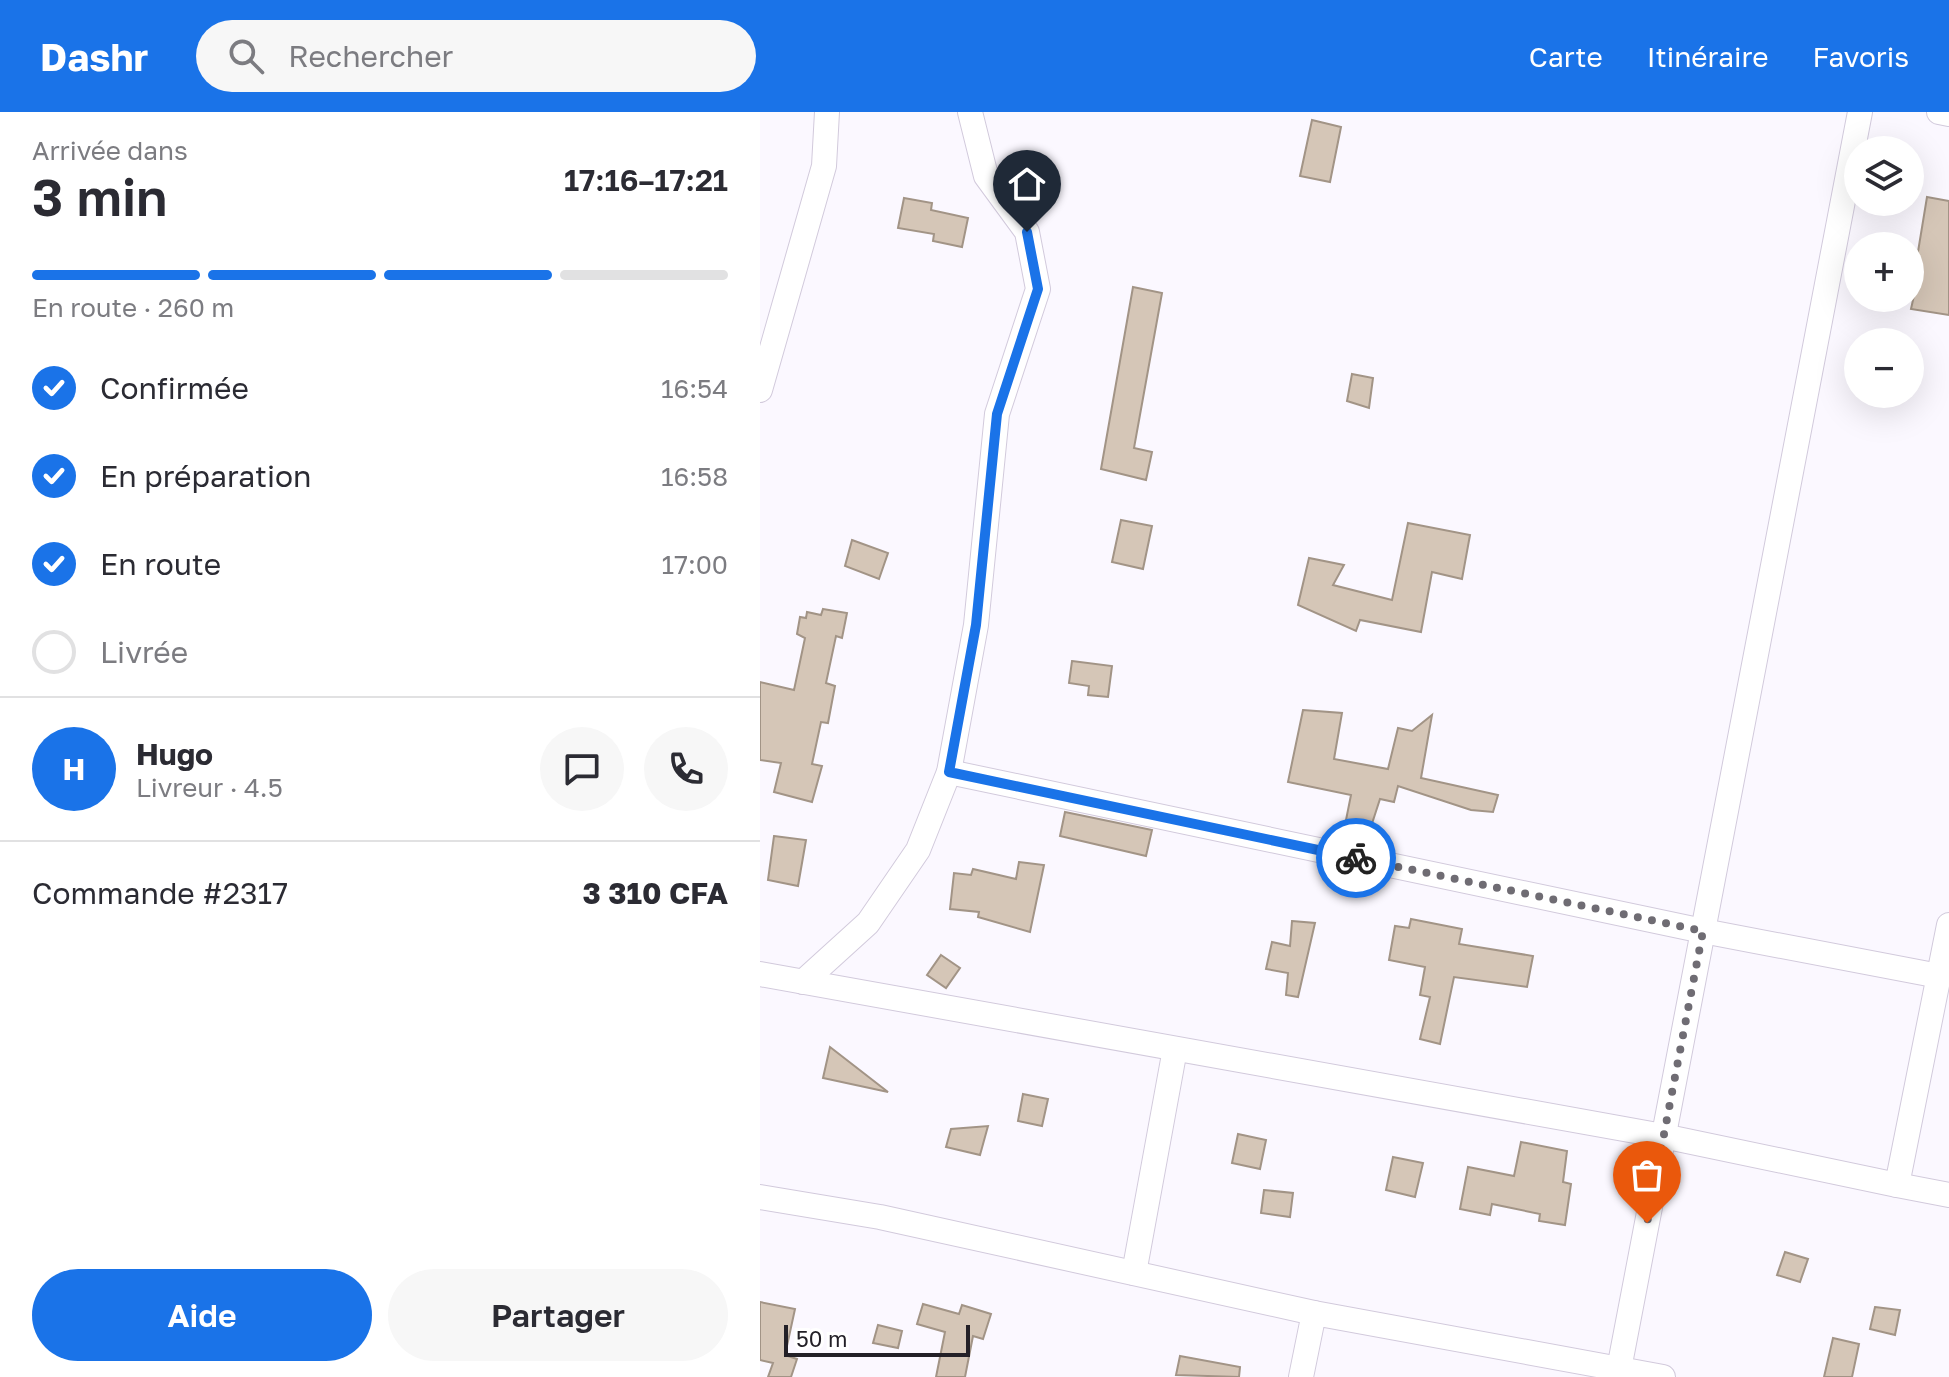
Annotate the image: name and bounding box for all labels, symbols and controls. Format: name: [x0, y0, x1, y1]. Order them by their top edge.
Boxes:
search box: [196, 20, 756, 92]
text: Dashr: [40, 34, 148, 79]
icon: search: [224, 34, 268, 78]
text: Rechercher: [288, 38, 453, 74]
text: Carte: [1529, 40, 1603, 73]
text: Itinéraire: [1647, 40, 1768, 73]
text: Favoris: [1812, 40, 1909, 73]
text: Arrivée dans: [32, 135, 188, 166]
map controls: [1844, 136, 1924, 408]
button: layers: [1844, 136, 1924, 216]
pin: [993, 150, 1061, 232]
text: 17:16–17:21: [564, 162, 728, 198]
icon: home: [1005, 162, 1049, 206]
text: 3 min: [32, 165, 167, 227]
button: +: [1844, 232, 1924, 312]
text: En route · 260 m: [32, 292, 234, 323]
button: −: [1844, 328, 1924, 408]
icon: check: [32, 366, 76, 410]
text: Confirmée: [100, 370, 249, 406]
text: 16:54: [661, 373, 728, 404]
icon: check: [32, 454, 76, 498]
text: En préparation: [100, 458, 311, 494]
text: 16:58: [661, 461, 728, 492]
icon: check: [32, 542, 76, 586]
text: En route: [100, 546, 221, 582]
text: 17:00: [662, 549, 728, 580]
text: Livrée: [100, 634, 188, 670]
button: chat: [540, 727, 624, 811]
button: phone: [644, 727, 728, 811]
text: Hugo: [136, 736, 213, 772]
text: H: [63, 751, 85, 787]
text: Livreur · 4.5: [136, 772, 283, 803]
courier: [1316, 818, 1396, 898]
icon: bike: [1334, 836, 1378, 880]
text: Commande #2317: [32, 875, 288, 911]
text: 3 310 CFA: [583, 875, 728, 911]
pin: [1613, 1141, 1681, 1223]
icon: bag: [1625, 1153, 1669, 1197]
button: Aide: [32, 1269, 372, 1361]
button: Partager: [388, 1269, 728, 1361]
scale bar: [784, 1321, 970, 1357]
text: 50 m: [796, 1325, 847, 1352]

